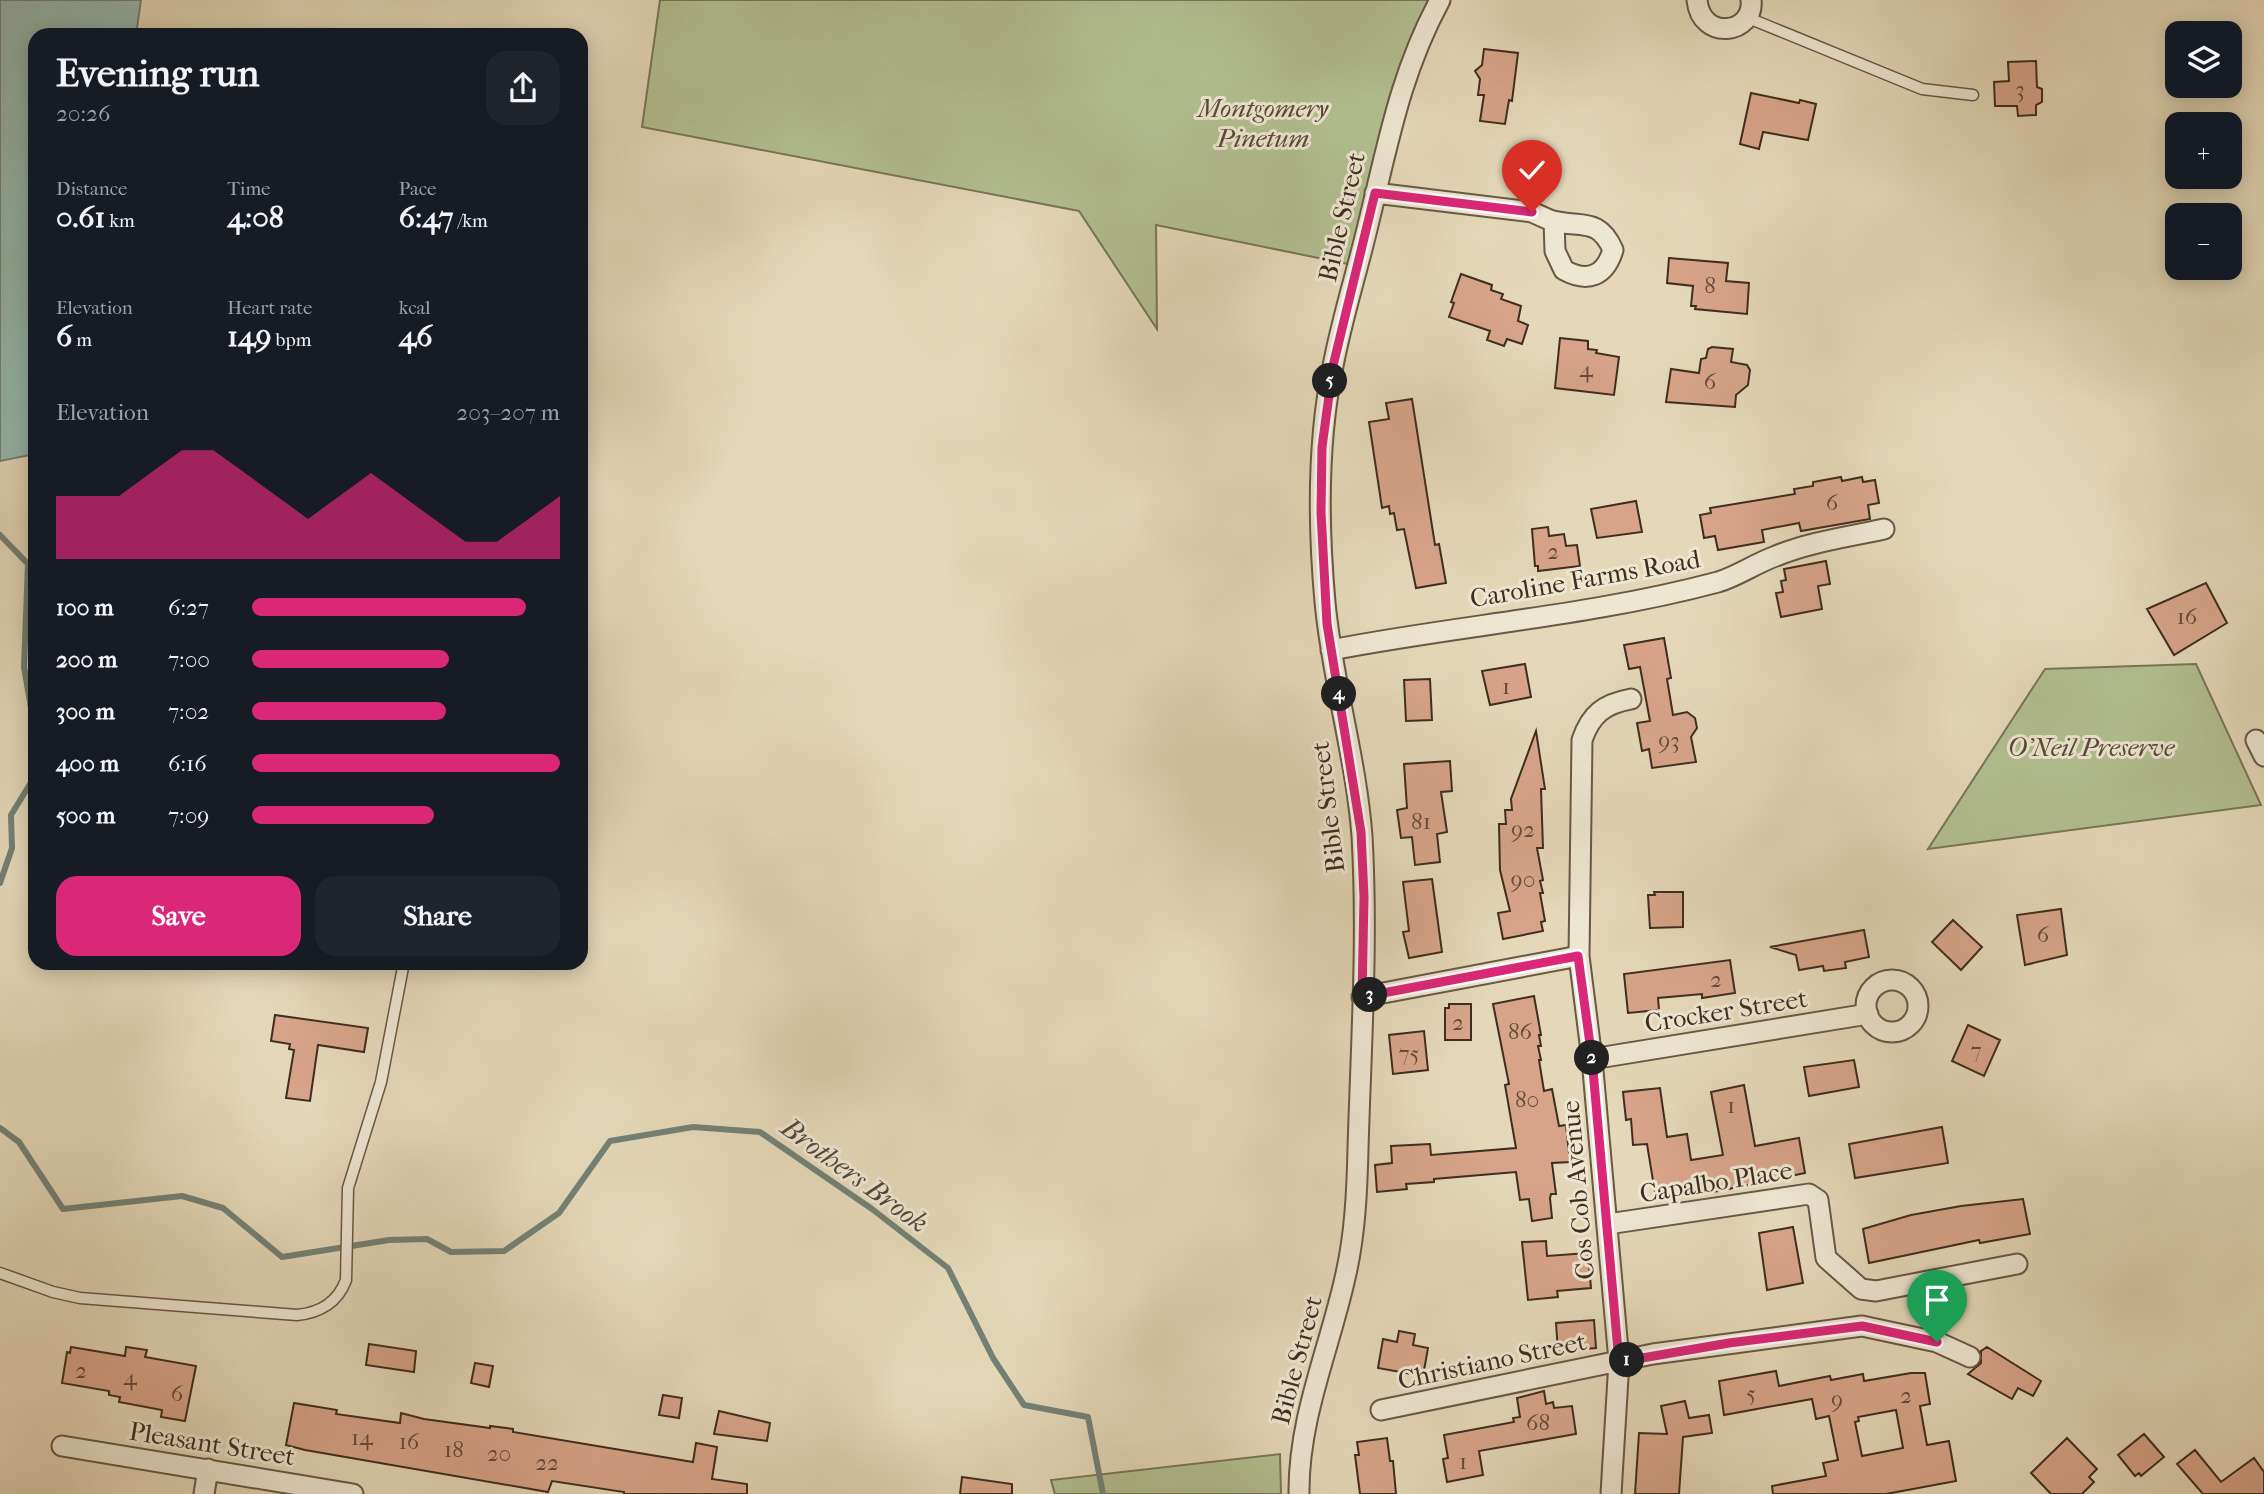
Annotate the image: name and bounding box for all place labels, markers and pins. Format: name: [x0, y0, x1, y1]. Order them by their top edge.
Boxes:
pin: [1502, 140, 1562, 212]
pin: 5: [1312, 364, 1348, 398]
pin: 4: [1322, 676, 1356, 712]
pin: 3: [1352, 978, 1388, 1012]
pin: 2: [1574, 1040, 1610, 1076]
pin: [1907, 1270, 1967, 1342]
pin: 1: [1610, 1342, 1644, 1378]

